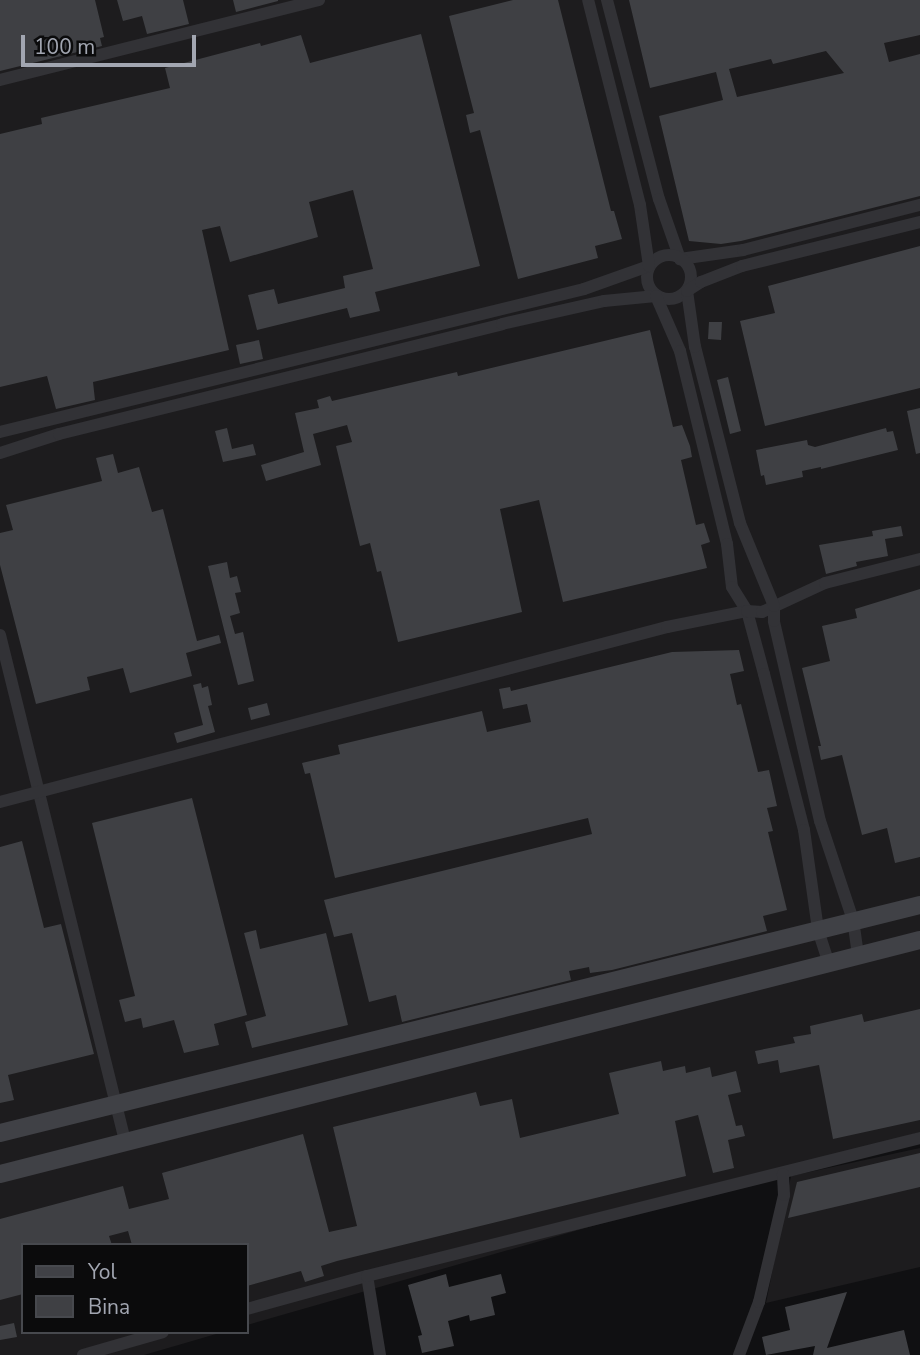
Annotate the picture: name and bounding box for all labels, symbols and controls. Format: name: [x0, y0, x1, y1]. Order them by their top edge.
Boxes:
scale bar: [24, 21, 200, 65]
text: 100 m: [34, 33, 95, 61]
legend: [21, 1243, 248, 1334]
text: Yol: [88, 1258, 117, 1286]
text: Bina: [88, 1293, 130, 1321]

